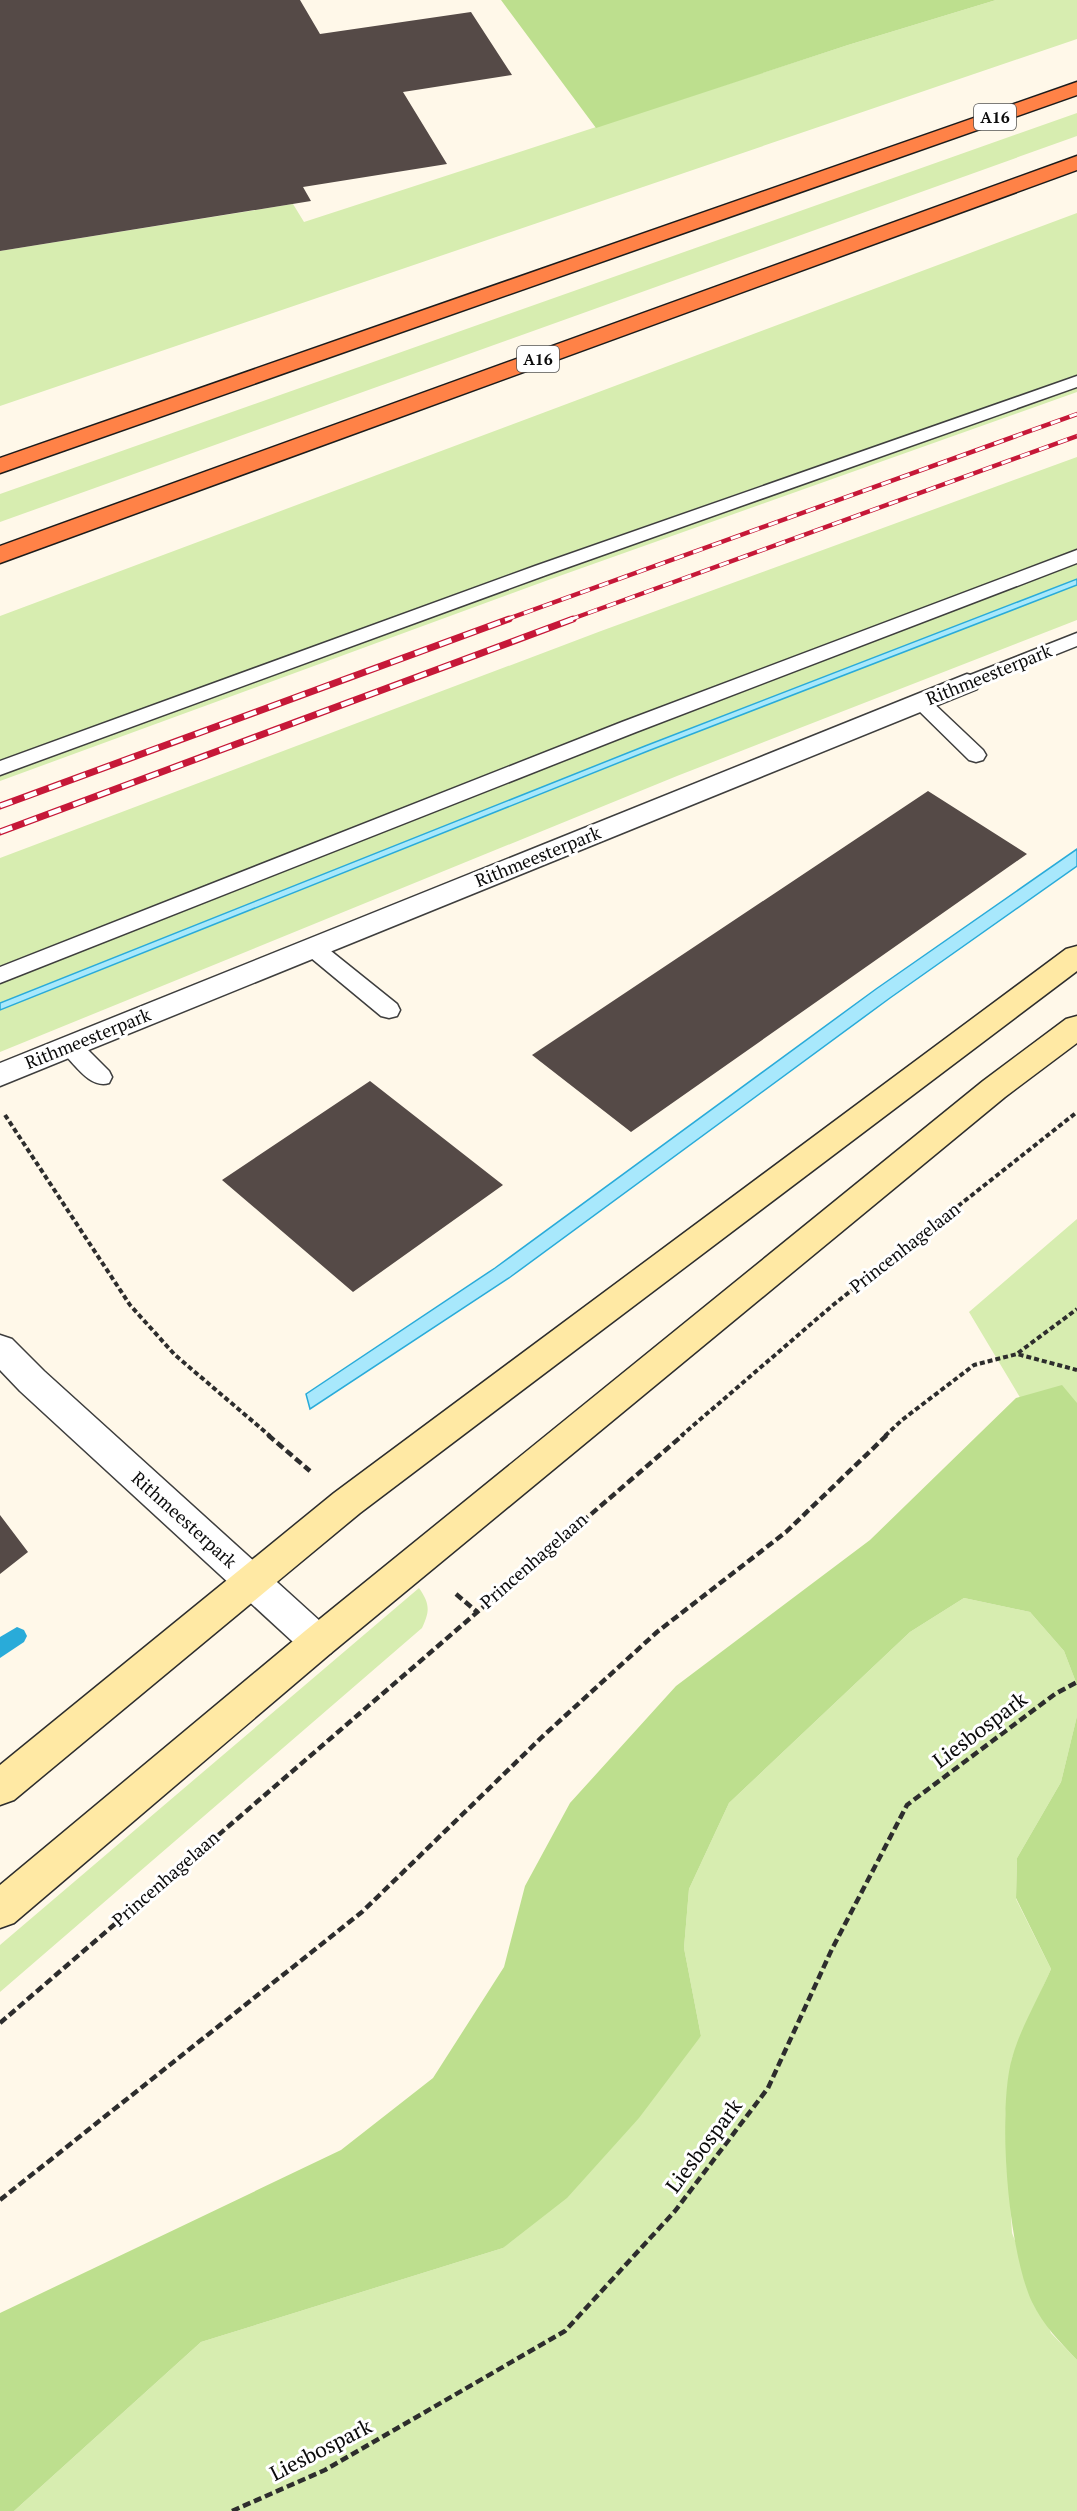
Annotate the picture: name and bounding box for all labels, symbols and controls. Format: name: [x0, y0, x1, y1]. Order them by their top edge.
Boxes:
road number: A16: [974, 104, 1016, 130]
road number: A16: [517, 346, 559, 372]
street label: Rithmeesterpark: [922, 638, 1056, 710]
street label: Rithmeesterpark: [471, 820, 605, 892]
street label: Rithmeesterpark: [21, 1002, 155, 1074]
street label: Princenhagelaan: [844, 1196, 965, 1298]
street label: Rithmeesterpark: [127, 1466, 243, 1573]
street label: Princenhagelaan: [475, 1507, 592, 1613]
street label: Liesbospark: [927, 1685, 1032, 1774]
street label: Princenhagelaan: [107, 1825, 224, 1931]
street label: Liesbospark: [659, 2093, 748, 2198]
street label: Liesbospark: [265, 2411, 377, 2487]

